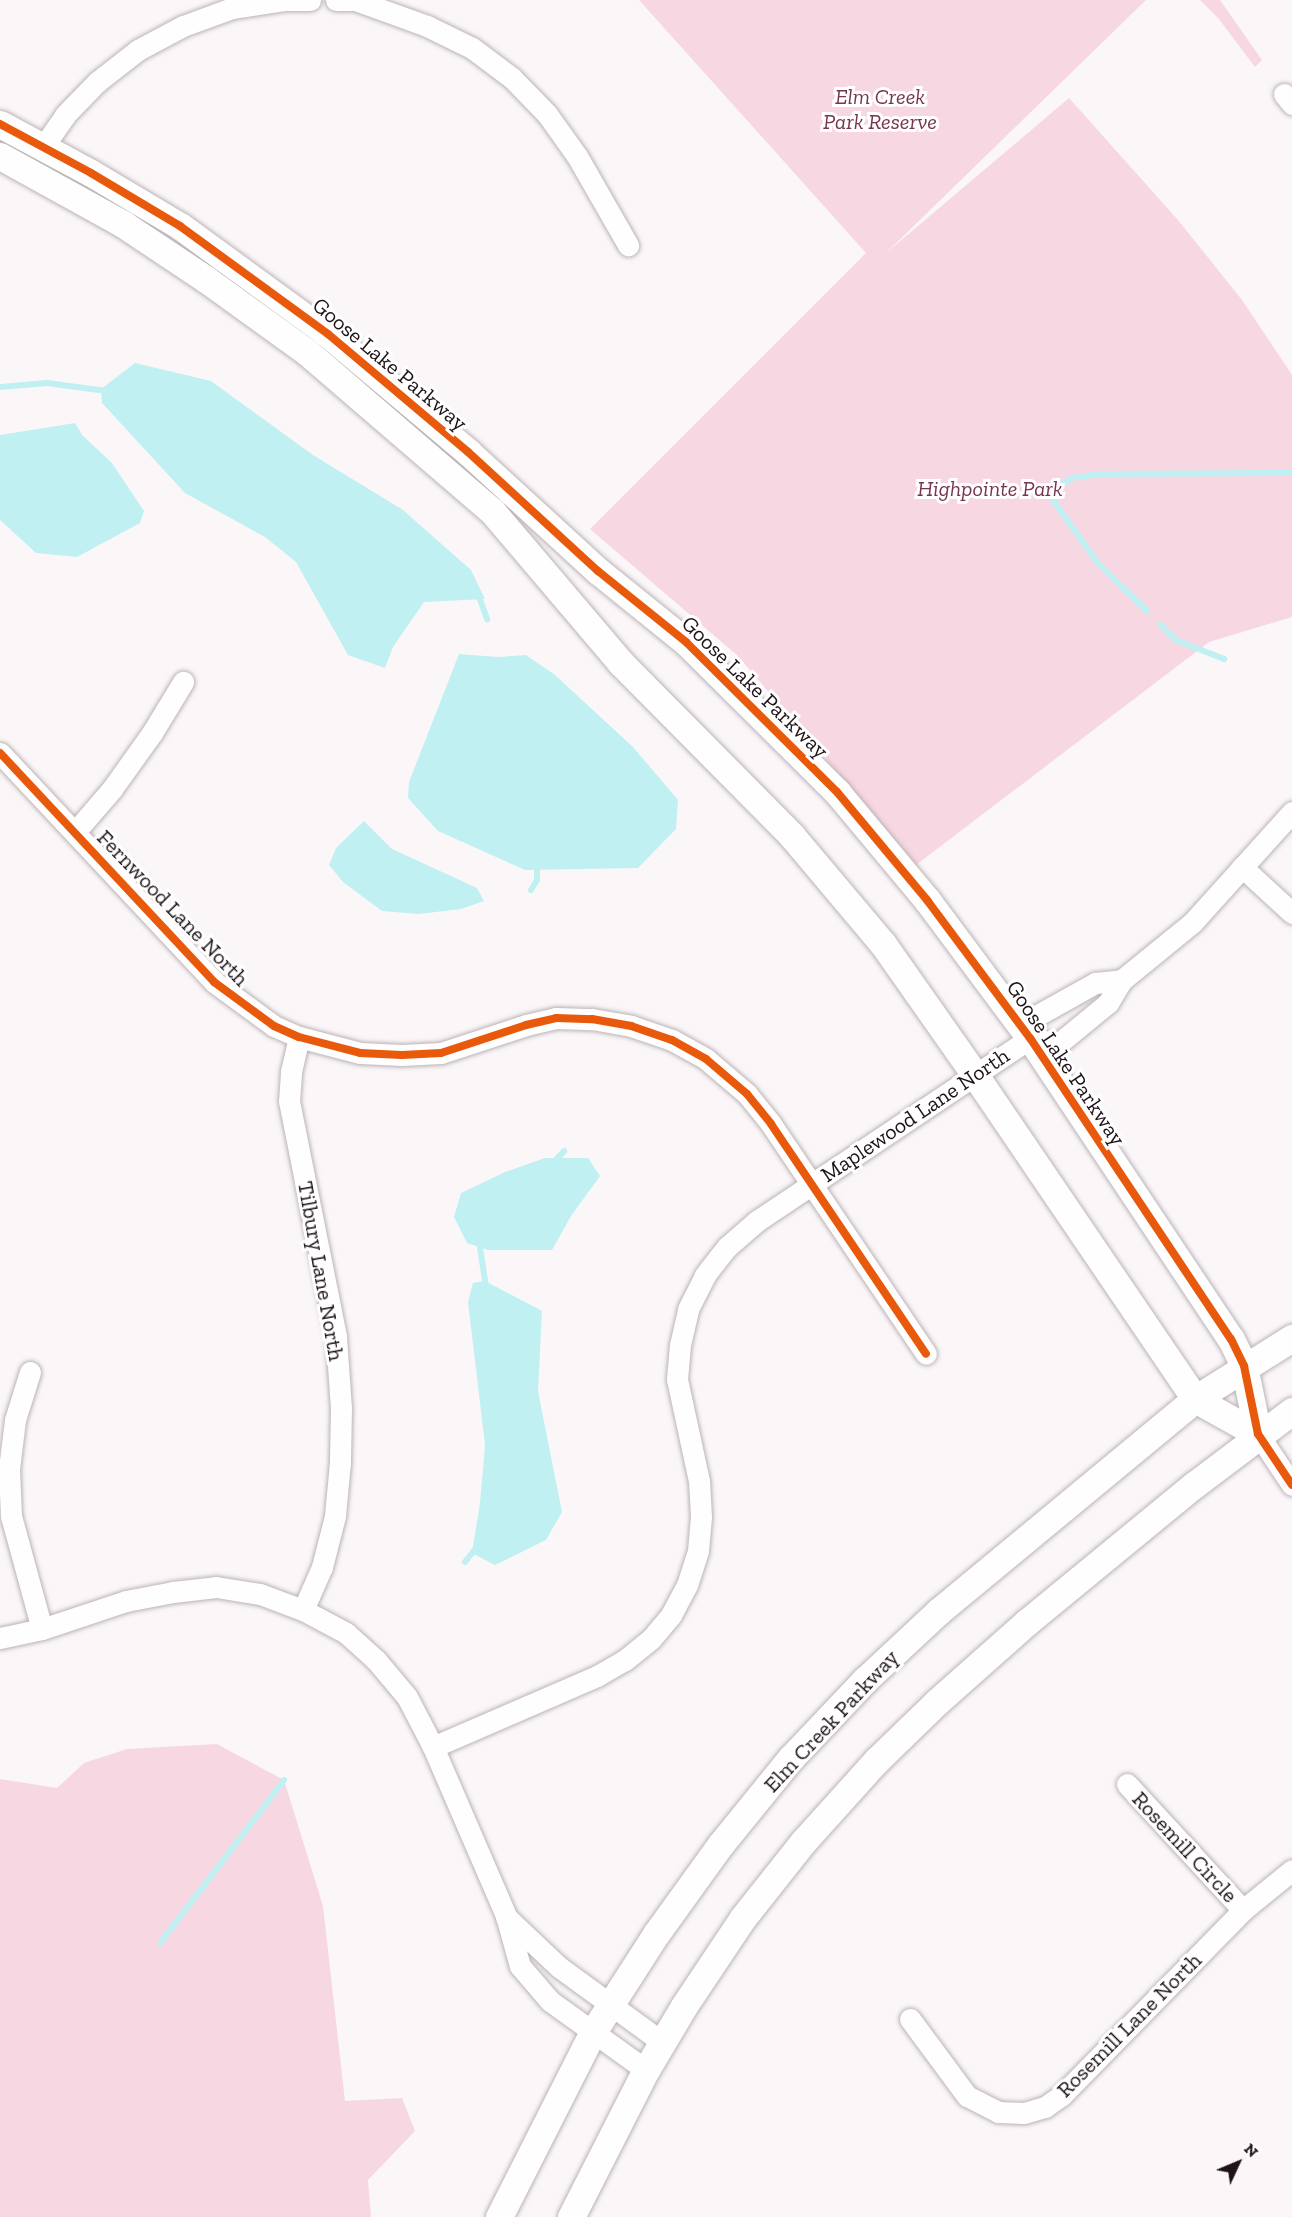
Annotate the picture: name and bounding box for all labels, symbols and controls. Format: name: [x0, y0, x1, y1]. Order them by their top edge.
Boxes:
park label: Elm Creek Park Reserve: [823, 83, 937, 134]
street label: Goose Lake Parkway: [307, 292, 473, 436]
park label: Highpointe Park: [917, 476, 1063, 502]
street label: Goose Lake Parkway: [676, 610, 834, 764]
street label: Fernwood Lane North: [92, 824, 254, 992]
street label: Goose Lake Parkway: [1001, 975, 1131, 1151]
street label: Maplewood Lane North: [816, 1042, 1014, 1188]
street label: Tilbury Lane North: [292, 1179, 350, 1363]
street label: Elm Creek Parkway: [758, 1644, 904, 1798]
street label: Rosemill Circle: [1127, 1786, 1243, 1908]
street label: Rosemill Lane North: [1051, 1947, 1207, 2103]
north arrow: [1208, 2133, 1268, 2193]
text: N: [1240, 2139, 1262, 2161]

